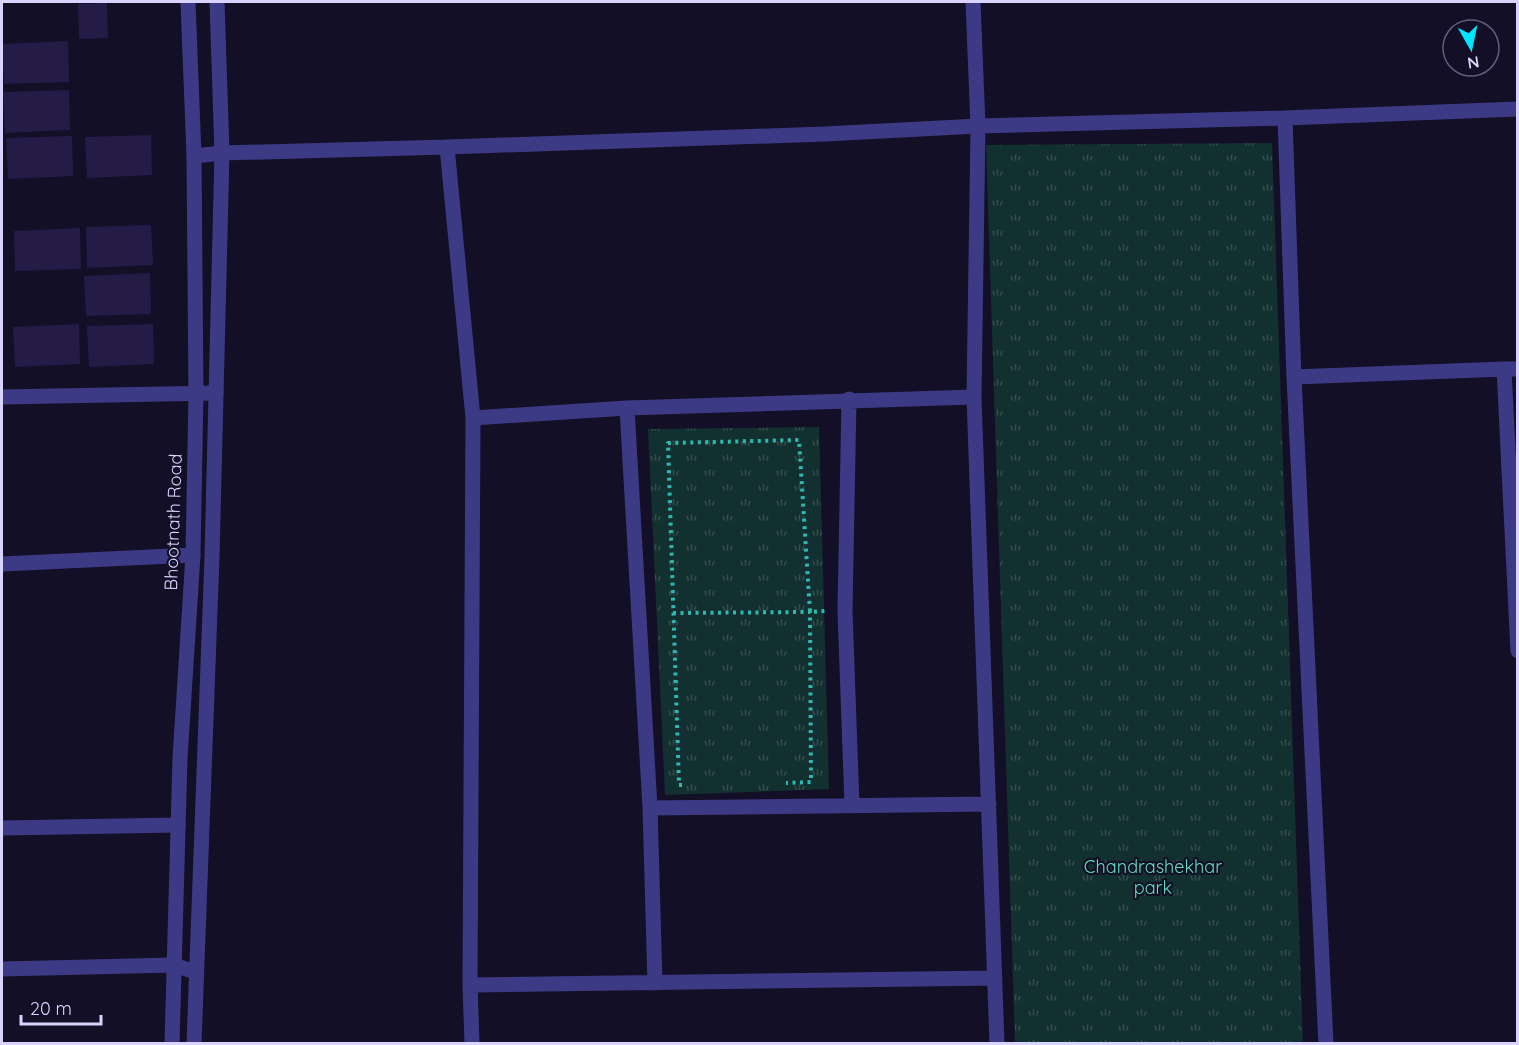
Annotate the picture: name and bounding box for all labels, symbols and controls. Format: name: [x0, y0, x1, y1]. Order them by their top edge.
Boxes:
north arrow: [1441, 18, 1501, 78]
text: N: [1466, 52, 1481, 74]
street label: Bhootnath Road: [159, 453, 187, 591]
park label: Chandrashekhar park: [1084, 855, 1222, 899]
scale bar: [21, 988, 100, 1026]
text: 20 m: [30, 997, 72, 1020]

